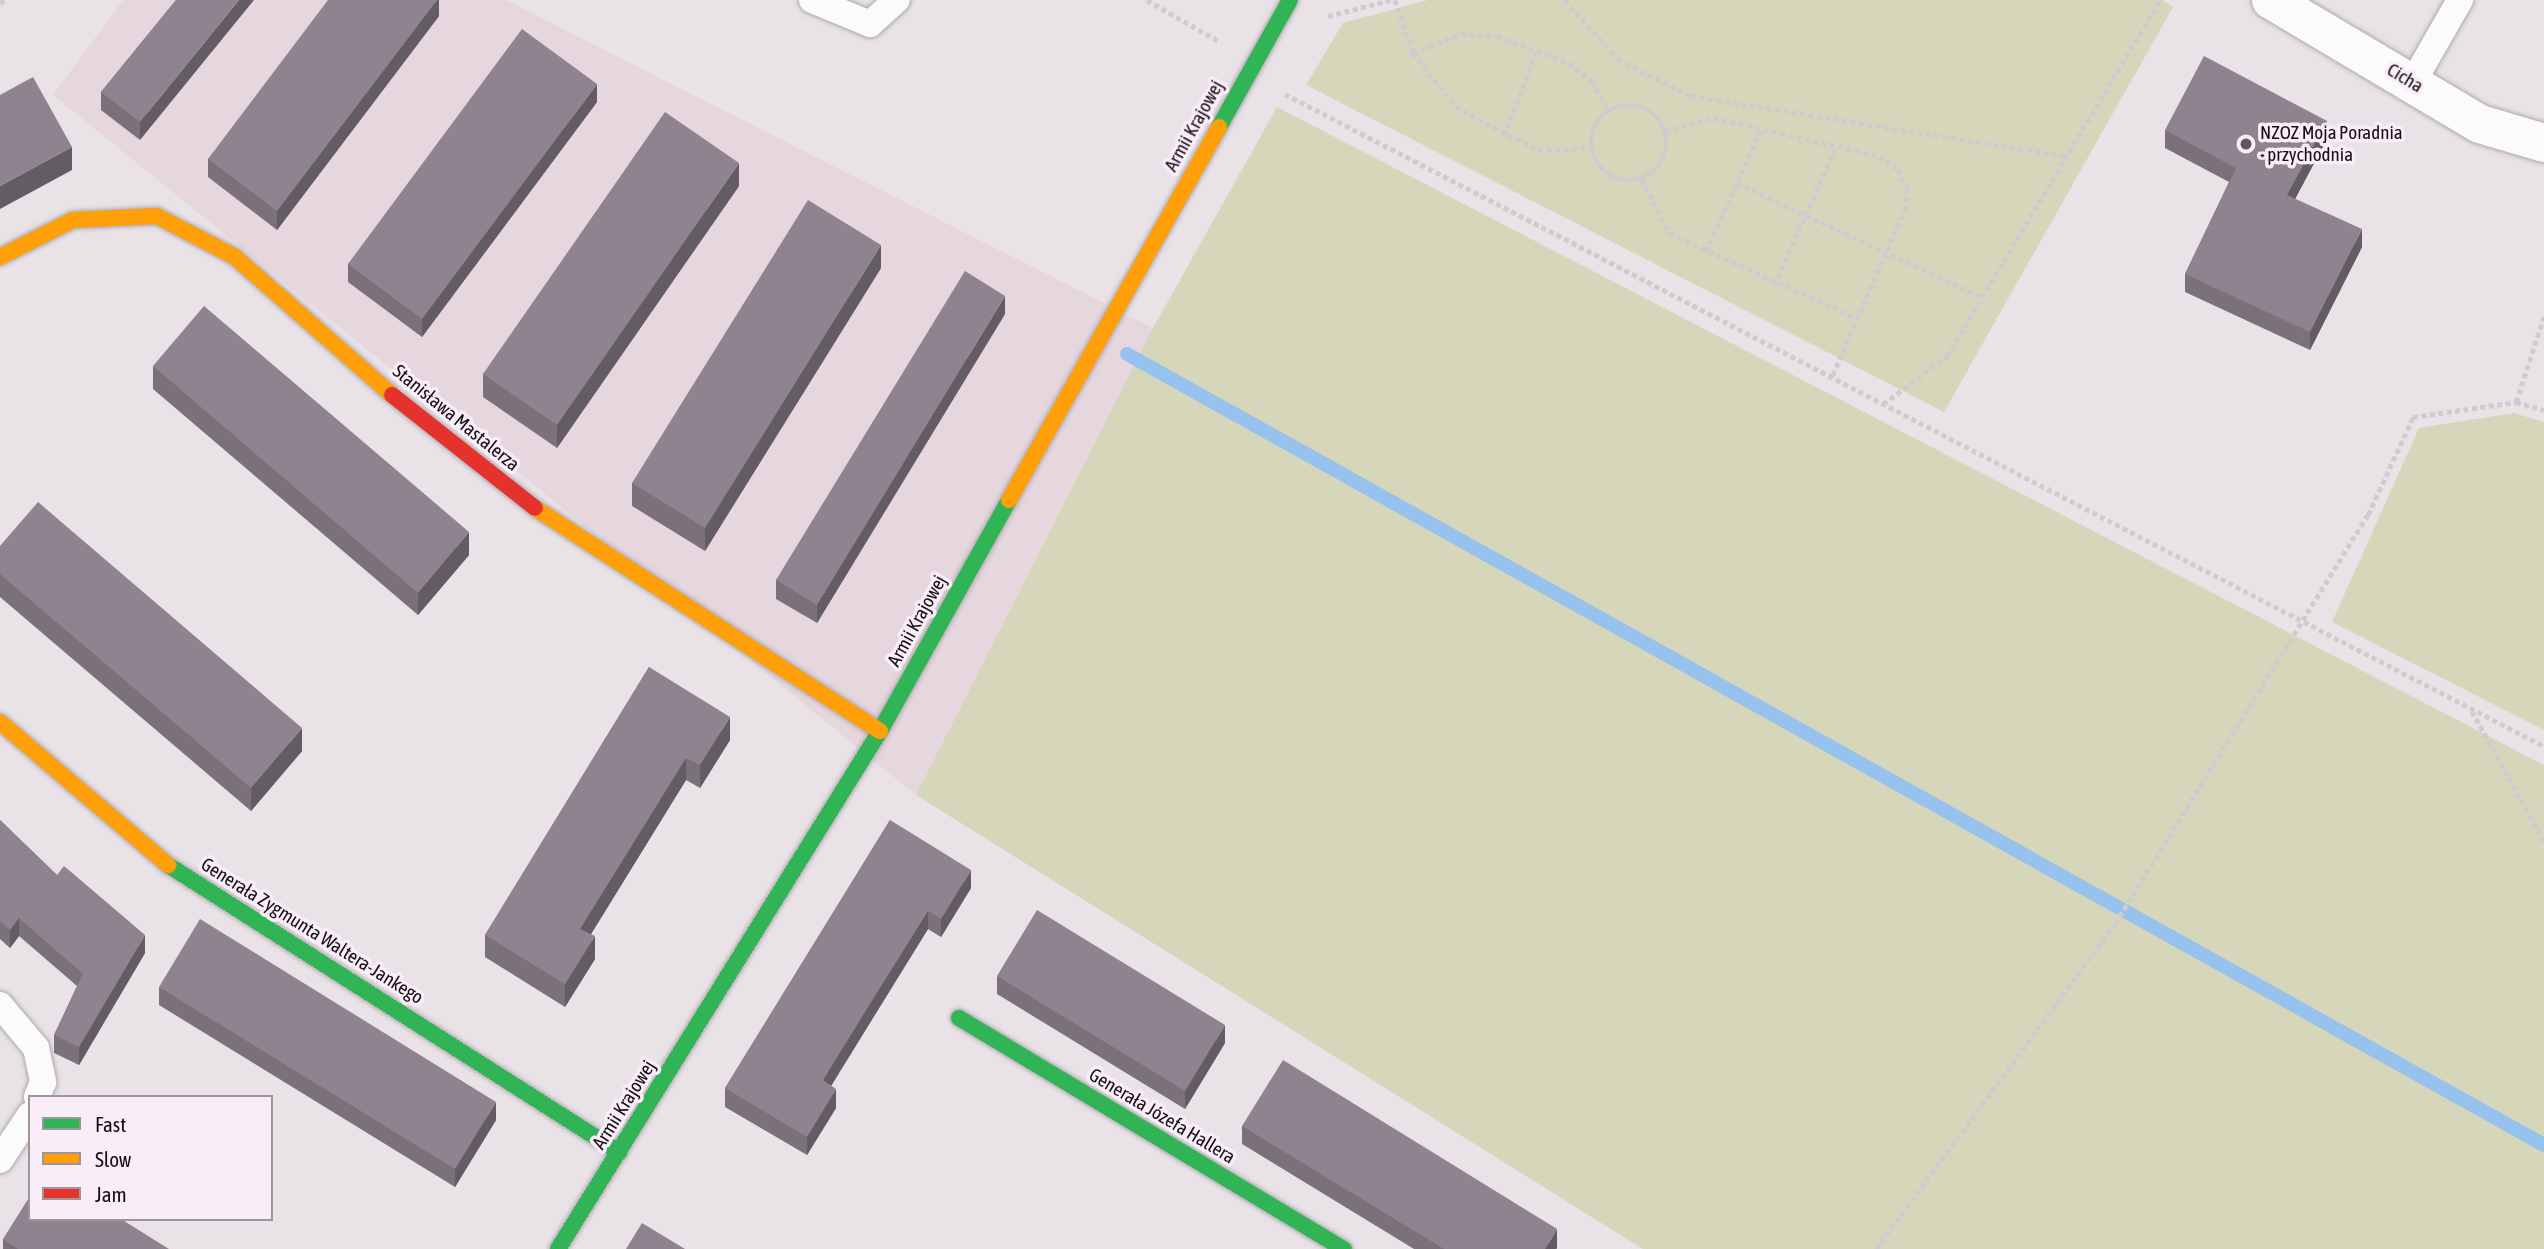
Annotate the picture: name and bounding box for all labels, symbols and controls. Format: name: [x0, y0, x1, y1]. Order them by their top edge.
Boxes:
street label: Cicha: [2383, 58, 2427, 98]
street label: Armii Krajowej: [1160, 76, 1228, 176]
place label: NZOZ Moja Poradnia - przychodnia: [2260, 122, 2403, 166]
marker: NZOZ Moja Poradnia - przychodnia: [2238, 136, 2254, 152]
street label: Stanisława Mastalerza: [388, 360, 524, 476]
street label: Armii Krajowej: [883, 571, 951, 671]
street label: Generała Zygmunta Waltera-Jankego: [197, 853, 427, 1009]
street label: Armii Krajowej: [588, 1056, 660, 1154]
street label: Generała Józefa Hallera: [1085, 1063, 1239, 1169]
legend: [28, 1095, 273, 1221]
text: Fast: [95, 1112, 126, 1136]
text: Slow: [95, 1147, 131, 1171]
text: Jam: [95, 1182, 127, 1206]

